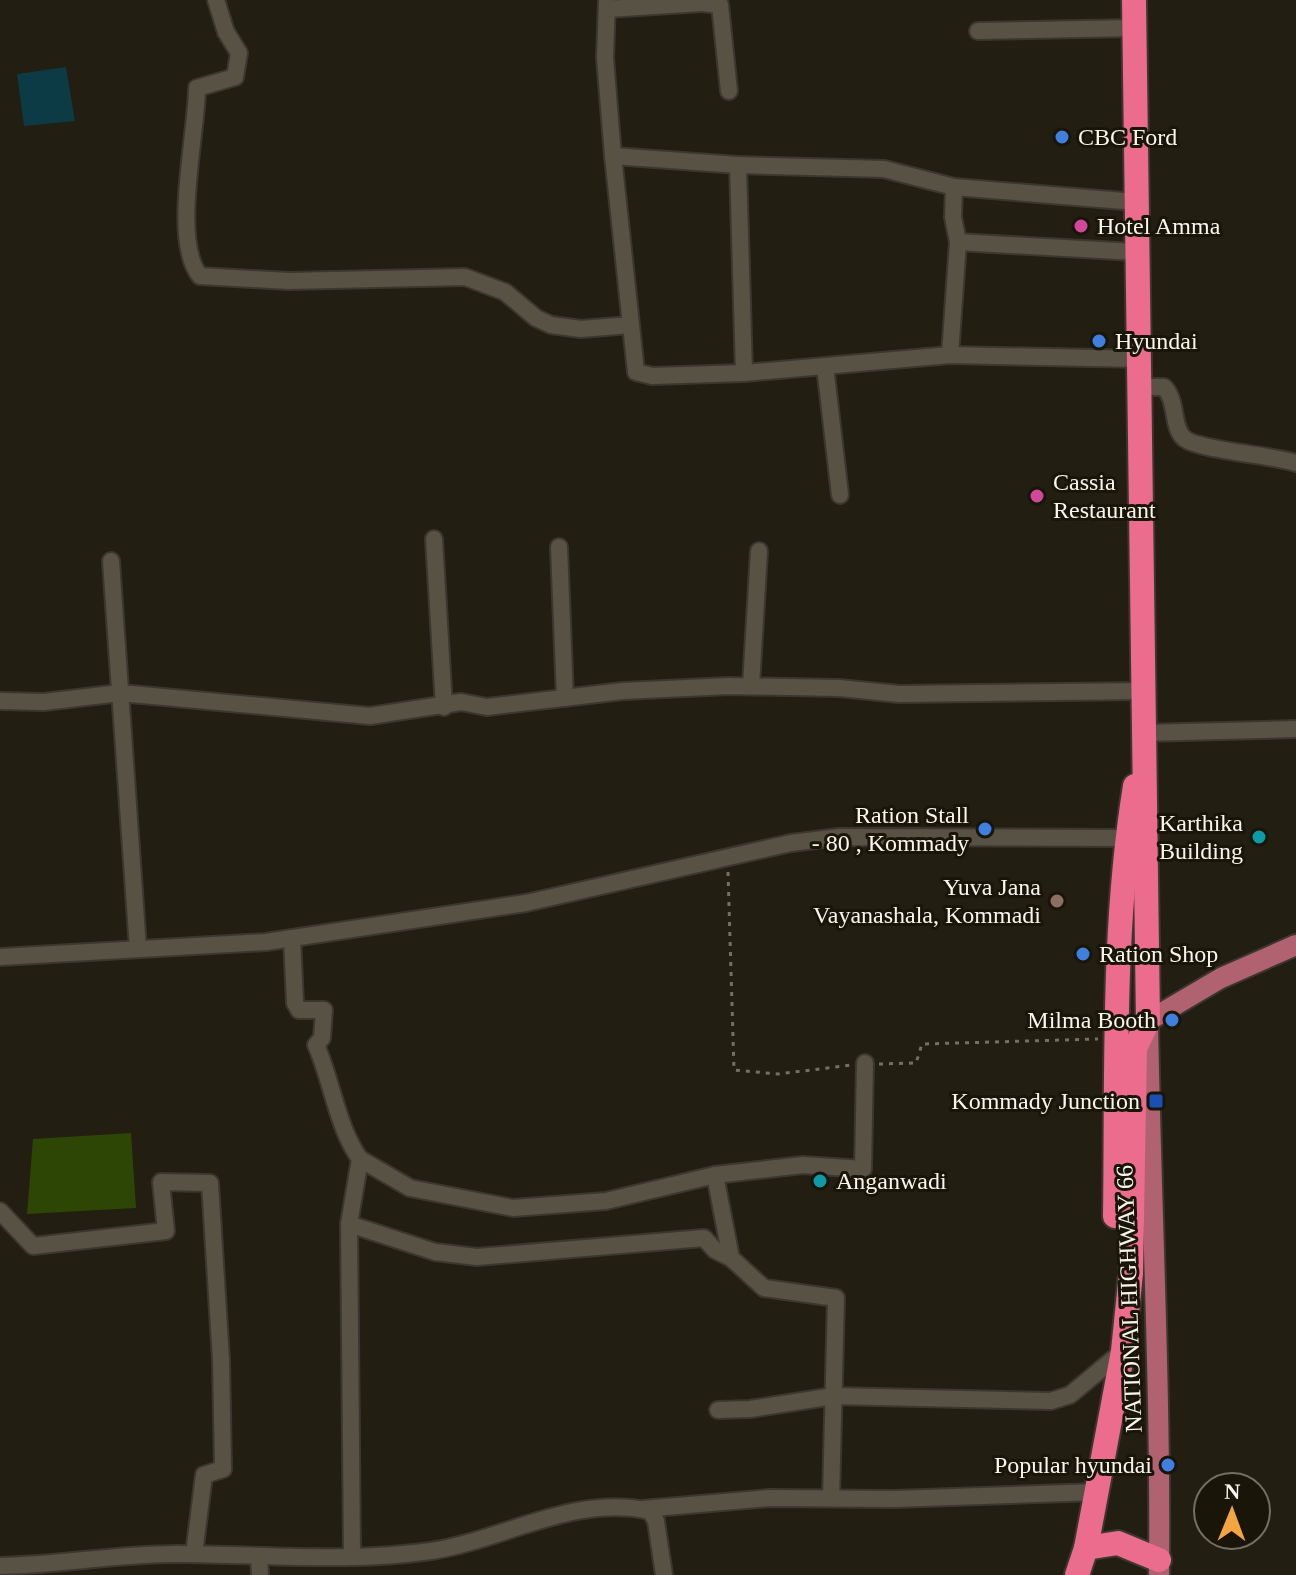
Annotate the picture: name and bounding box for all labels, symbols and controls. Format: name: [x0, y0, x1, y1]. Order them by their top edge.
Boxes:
place label: CBC Ford: [1078, 124, 1177, 150]
marker: CBC Ford: [1053, 128, 1071, 146]
place label: Hotel Amma: [1097, 213, 1221, 239]
marker: Hotel Amma: [1072, 217, 1090, 235]
place label: Hyundai: [1115, 328, 1198, 354]
marker: Hyundai: [1090, 332, 1108, 350]
place label: Cassia Restaurant: [1053, 469, 1156, 523]
marker: Cassia Restaurant: [1028, 487, 1046, 505]
place label: Ration Stall - 80 , Kommady: [812, 802, 969, 856]
place label: Karthika Building: [1159, 810, 1243, 864]
marker: Ration Stall - 80 , Kommady: [976, 820, 994, 838]
marker: Karthika Building: [1250, 828, 1268, 846]
place label: Yuva Jana Vayanashala, Kommadi: [813, 874, 1041, 928]
marker: Yuva Jana Vayanashala, Kommadi: [1048, 892, 1066, 910]
place label: Ration Shop: [1099, 941, 1218, 967]
marker: Ration Shop: [1074, 945, 1092, 963]
place label: Milma Booth: [1027, 1007, 1156, 1033]
marker: Milma Booth: [1163, 1011, 1181, 1029]
place label: Kommady Junction: [951, 1088, 1140, 1114]
marker: Kommady Junction: [1147, 1092, 1165, 1110]
street label: NATIONAL HIGHWAY 66: [1111, 1165, 1147, 1433]
place label: Anganwadi: [836, 1168, 947, 1194]
marker: Anganwadi: [811, 1172, 829, 1190]
place label: Popular hyundai: [994, 1452, 1152, 1478]
marker: Popular hyundai: [1159, 1456, 1177, 1474]
north arrow: [1192, 1471, 1272, 1551]
text: N: [1224, 1479, 1241, 1504]

